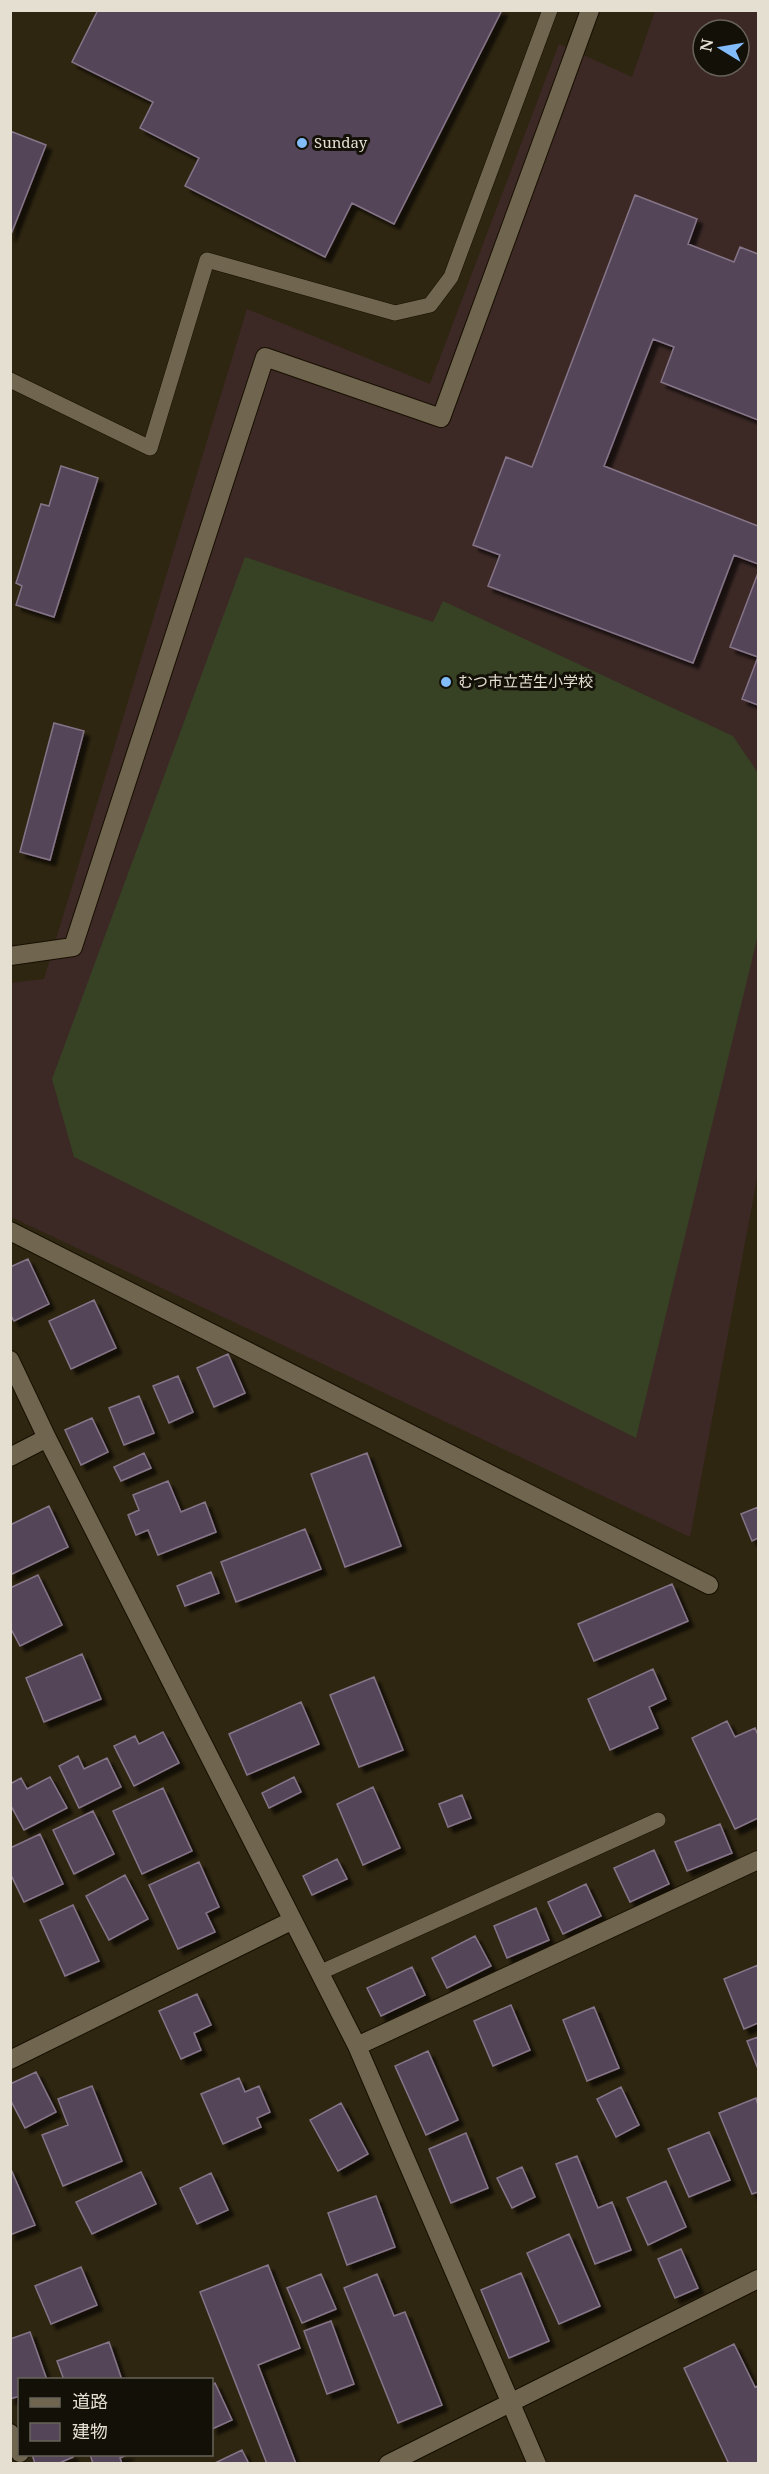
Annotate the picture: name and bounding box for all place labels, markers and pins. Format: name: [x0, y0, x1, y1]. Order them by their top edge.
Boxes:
place label: Sunday: [314, 132, 368, 152]
marker: Sunday: [295, 136, 309, 150]
place label: むつ市立苫生小学校: [458, 671, 593, 691]
marker: むつ市立苫生小学校: [439, 675, 453, 689]

